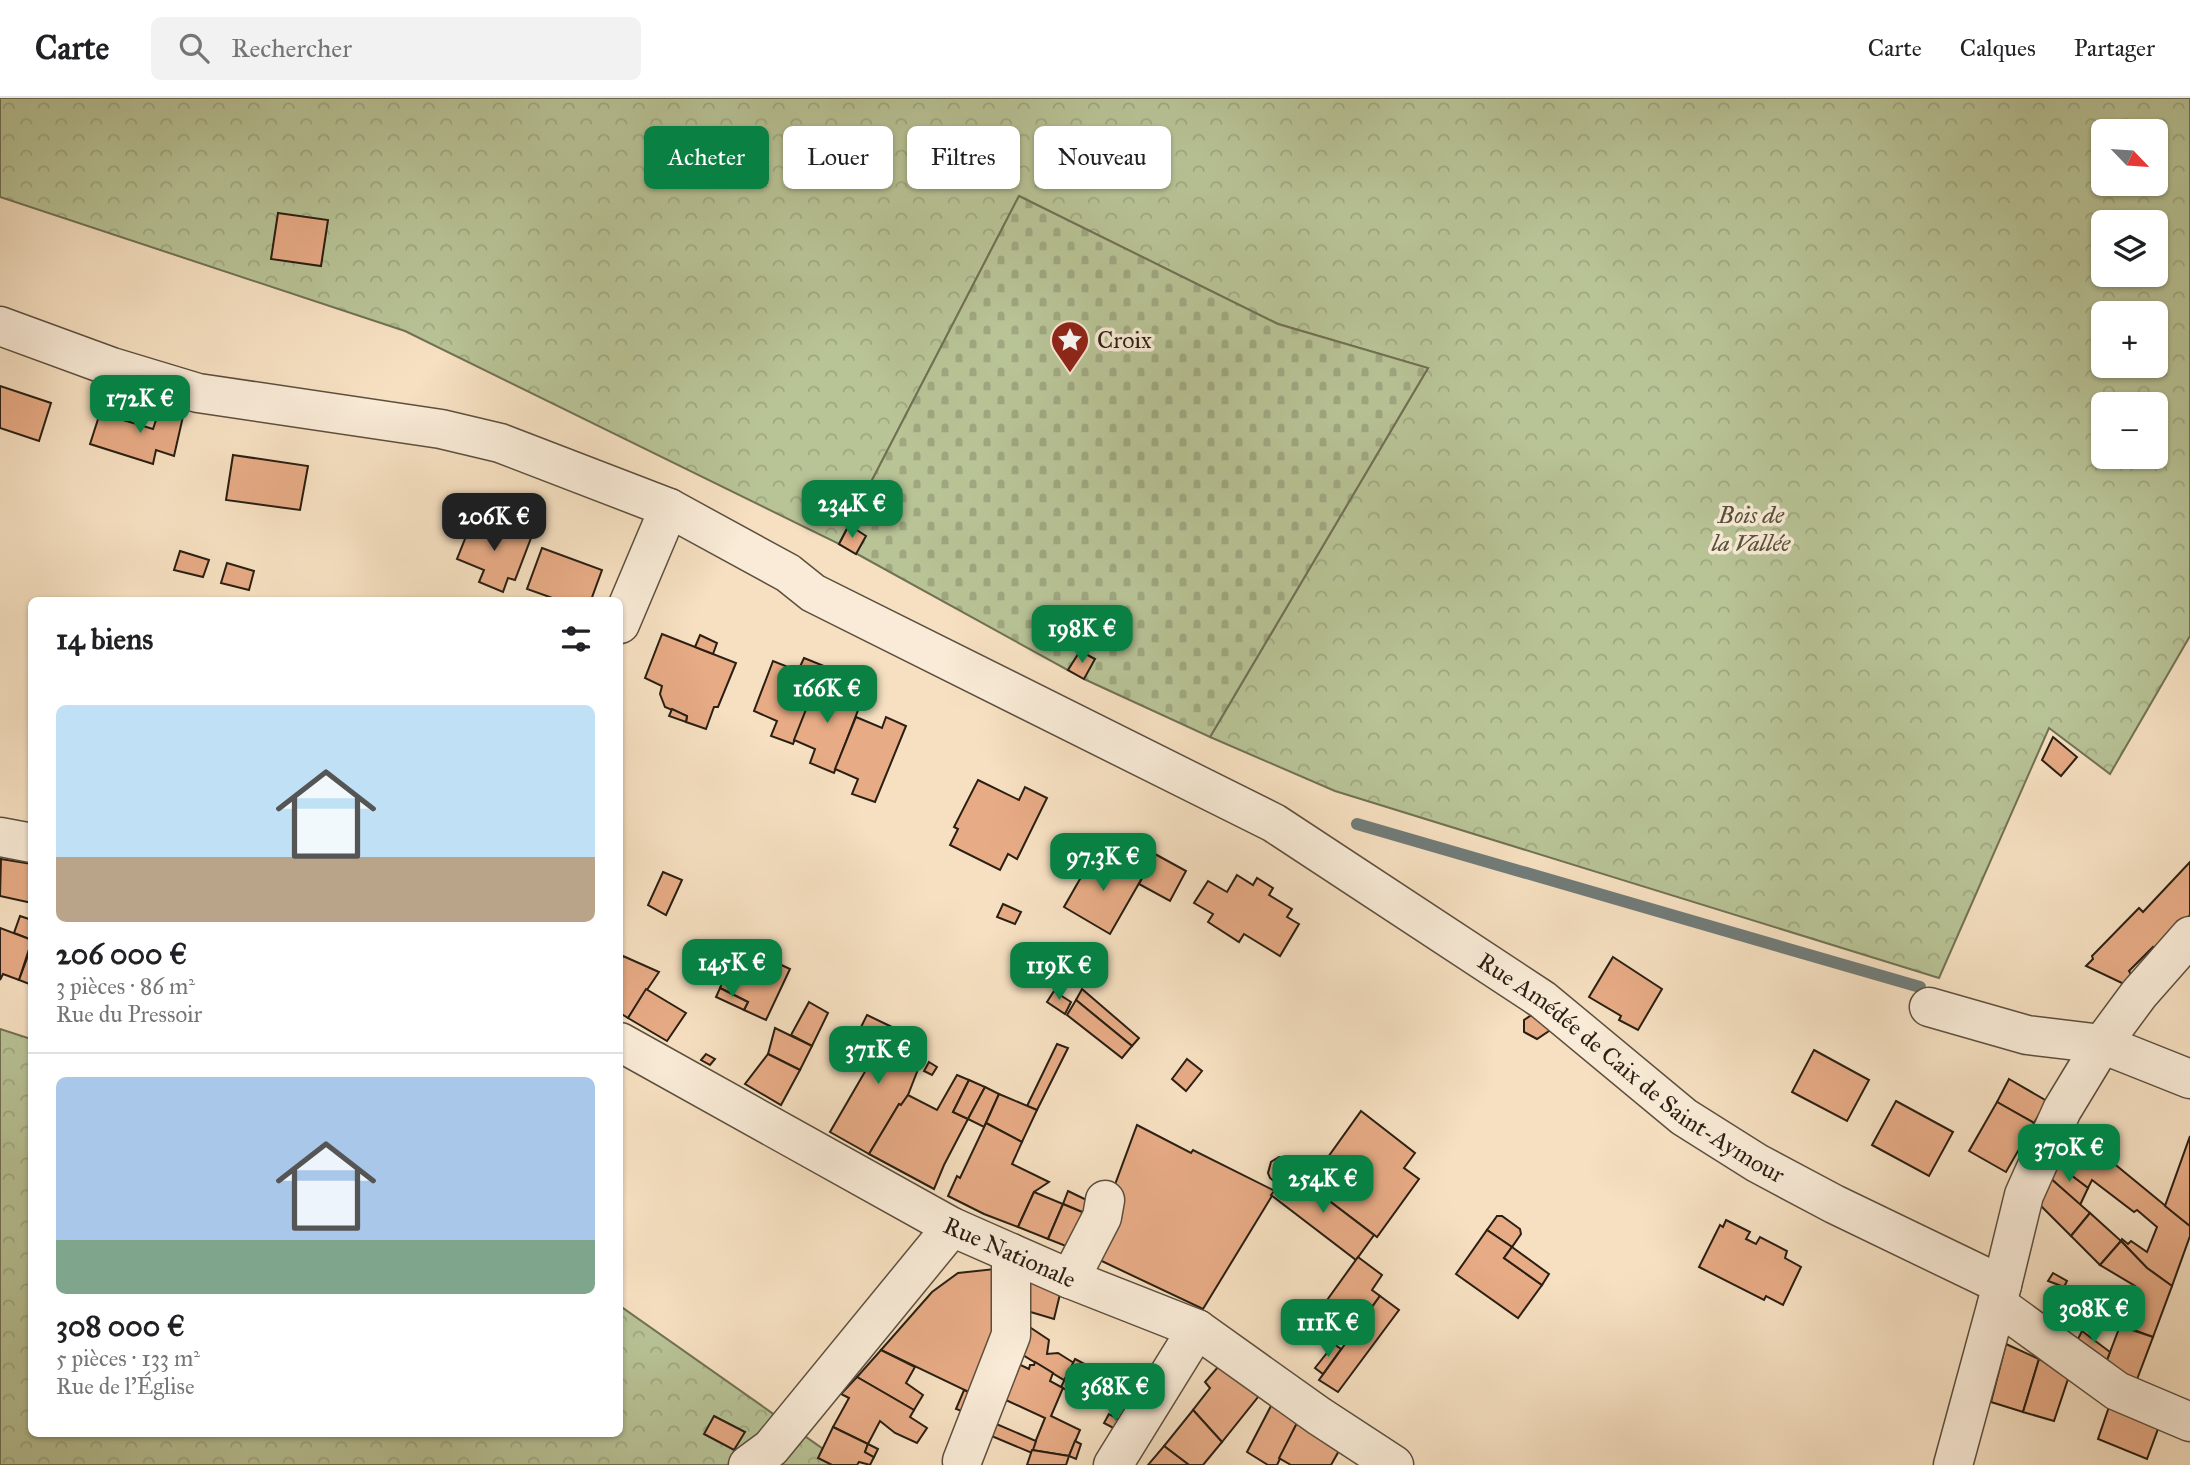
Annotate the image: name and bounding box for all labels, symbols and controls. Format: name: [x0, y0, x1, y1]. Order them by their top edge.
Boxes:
search box: [151, 17, 641, 80]
text: Carte: [35, 28, 109, 68]
icon: search: [175, 29, 213, 67]
text: Rechercher: [231, 32, 352, 64]
text: Carte: [1868, 33, 1922, 63]
text: Calques: [1960, 33, 2036, 63]
text: Partager: [2074, 33, 2155, 63]
north arrow: [2091, 119, 2168, 196]
map controls: [2091, 119, 2168, 469]
chip: Acheter: [644, 126, 769, 189]
chip: Louer: [783, 126, 893, 189]
chip: Filtres: [907, 126, 1020, 189]
chip: Nouveau: [1034, 126, 1171, 189]
button: layers: [2091, 210, 2168, 287]
button: +: [2091, 301, 2168, 378]
place icon: Croix: [1049, 319, 1091, 374]
place label: Croix: [1097, 325, 1152, 355]
pin: 172K €: [83, 376, 197, 435]
text: 172K €: [106, 384, 174, 412]
button: −: [2091, 392, 2168, 469]
pin: 234K €: [795, 480, 909, 540]
text: 234K €: [818, 489, 886, 517]
pin: 206K €: [437, 494, 551, 553]
park label: Bois de la Vallée: [1711, 500, 1791, 558]
text: 206K €: [458, 502, 530, 530]
pin: 198K €: [1025, 606, 1139, 665]
text: 198K €: [1048, 614, 1116, 642]
icon: filters: [557, 620, 595, 658]
text: 14 biens: [56, 621, 153, 657]
pin: 166K €: [770, 666, 884, 725]
text: 166K €: [793, 674, 861, 702]
icon: home: [263, 751, 389, 877]
pin: 97.3K €: [1038, 834, 1168, 893]
text: 97.3K €: [1066, 842, 1140, 870]
text: 206 000 €: [56, 936, 187, 972]
pin: 145K €: [675, 940, 789, 999]
pin: 119K €: [1002, 942, 1116, 1002]
street label: Rue Amédée de Caix de Saint-Aymour: [1472, 946, 1790, 1190]
text: 145K €: [698, 948, 766, 976]
text: 119K €: [1026, 951, 1092, 979]
text: 3 pièces · 86 m²: [56, 972, 195, 1000]
text: Rue du Pressoir: [56, 1000, 202, 1028]
pin: 371K €: [821, 1026, 935, 1086]
text: 371K €: [845, 1035, 911, 1063]
icon: home: [263, 1123, 389, 1249]
pin: 370K €: [2012, 1124, 2126, 1184]
text: 370K €: [2034, 1133, 2104, 1161]
pin: 254K €: [1266, 1156, 1380, 1215]
text: 254K €: [1288, 1164, 1358, 1192]
street label: Rue Nationale: [939, 1210, 1080, 1295]
pin: 308K €: [2037, 1286, 2151, 1345]
text: 308K €: [2059, 1294, 2129, 1322]
pin: 111K €: [1271, 1300, 1385, 1359]
text: 308 000 €: [56, 1308, 185, 1344]
text: 111K €: [1297, 1308, 1359, 1336]
text: 5 pièces · 133 m²: [56, 1344, 200, 1372]
pin: 368K €: [1058, 1364, 1172, 1423]
text: Rue de l'Église: [56, 1372, 195, 1400]
text: 368K €: [1081, 1372, 1149, 1400]

